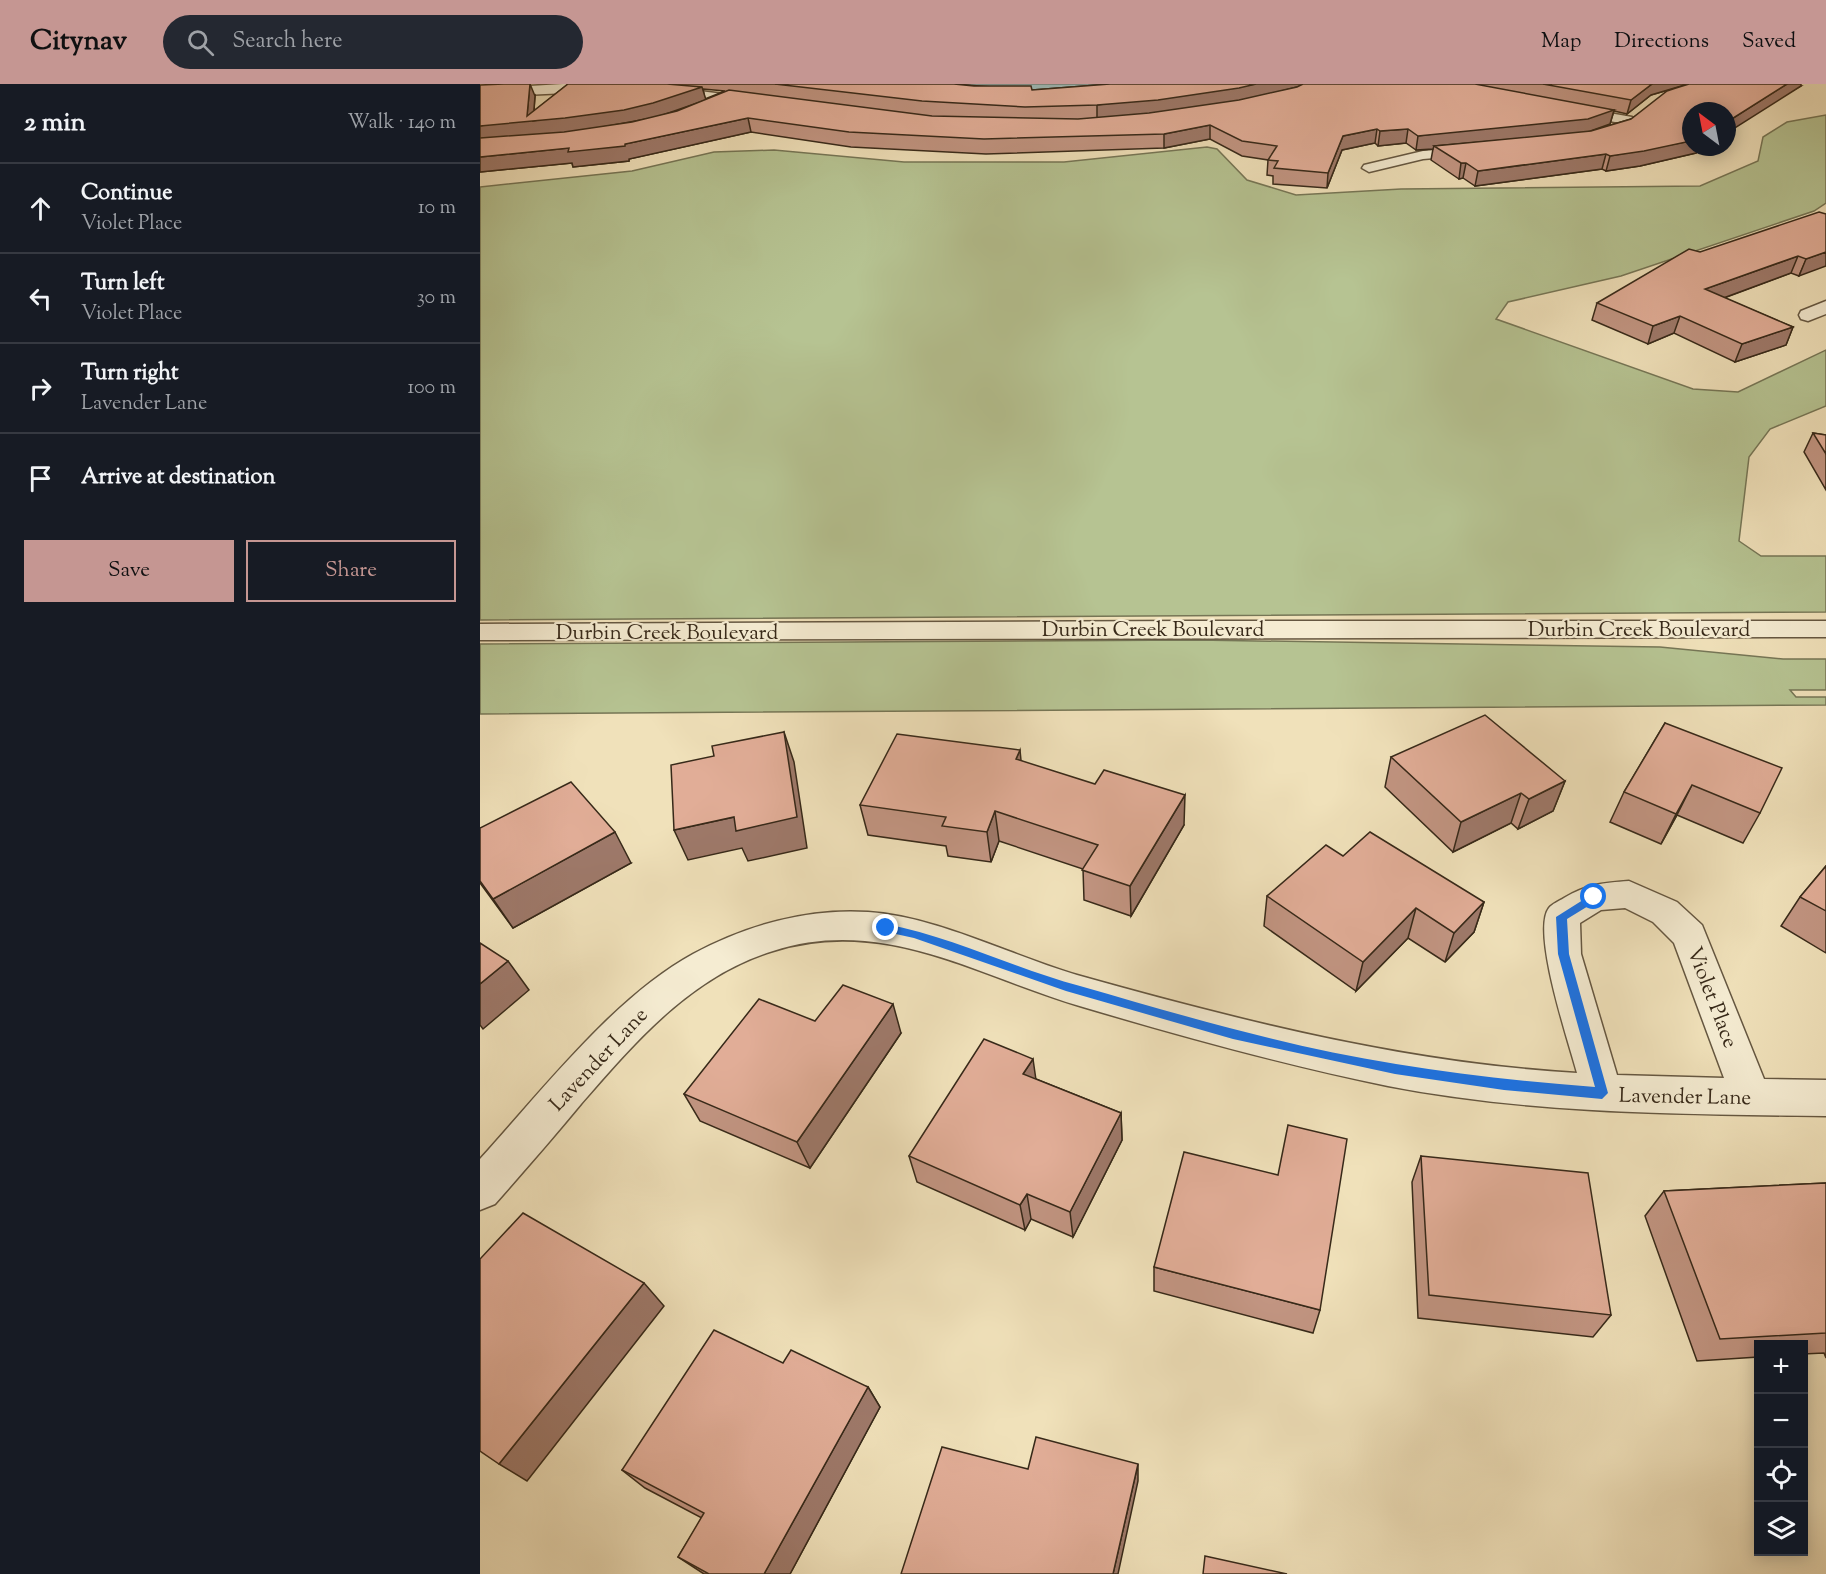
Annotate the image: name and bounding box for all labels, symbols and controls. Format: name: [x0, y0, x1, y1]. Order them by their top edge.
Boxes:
search box: [163, 15, 583, 69]
text: Citynav: [30, 22, 127, 62]
icon: search: [184, 26, 217, 59]
text: Search here: [232, 26, 343, 58]
text: Map: [1541, 27, 1581, 57]
text: Directions: [1614, 27, 1709, 57]
text: Saved: [1742, 27, 1796, 57]
north arrow: [1682, 102, 1736, 156]
text: 2 min: [24, 105, 86, 142]
text: Walk · 140 m: [347, 109, 456, 138]
text: Continue: [81, 178, 172, 210]
icon: ahead: [24, 192, 57, 225]
text: 10 m: [418, 194, 456, 223]
text: Violet Place: [81, 210, 182, 239]
text: Turn left: [81, 268, 164, 300]
icon: left: [24, 282, 57, 315]
text: 30 m: [417, 284, 456, 313]
text: Violet Place: [81, 300, 182, 329]
text: Turn right: [81, 358, 178, 390]
icon: right: [24, 372, 57, 405]
text: 100 m: [407, 374, 456, 403]
text: Lavender Lane: [81, 390, 207, 419]
icon: arrive: [24, 462, 57, 495]
text: Arrive at destination: [81, 462, 276, 494]
button: Save: [24, 540, 234, 602]
button: Share: [246, 540, 456, 602]
street label: Durbin Creek Boulevard: [1042, 616, 1264, 646]
street label: Durbin Creek Boulevard: [1528, 616, 1750, 646]
street label: Durbin Creek Boulevard: [556, 619, 778, 649]
route start: [1580, 883, 1606, 909]
route end: [872, 914, 898, 940]
street label: Violet Place: [1678, 943, 1744, 1053]
street label: Lavender Lane: [543, 1002, 656, 1119]
street label: Lavender Lane: [1618, 1082, 1751, 1114]
map controls: [1754, 1340, 1808, 1556]
button: +: [1754, 1340, 1808, 1394]
button: −: [1754, 1394, 1808, 1448]
button: locate: [1754, 1448, 1808, 1502]
button: layers: [1754, 1502, 1808, 1556]

